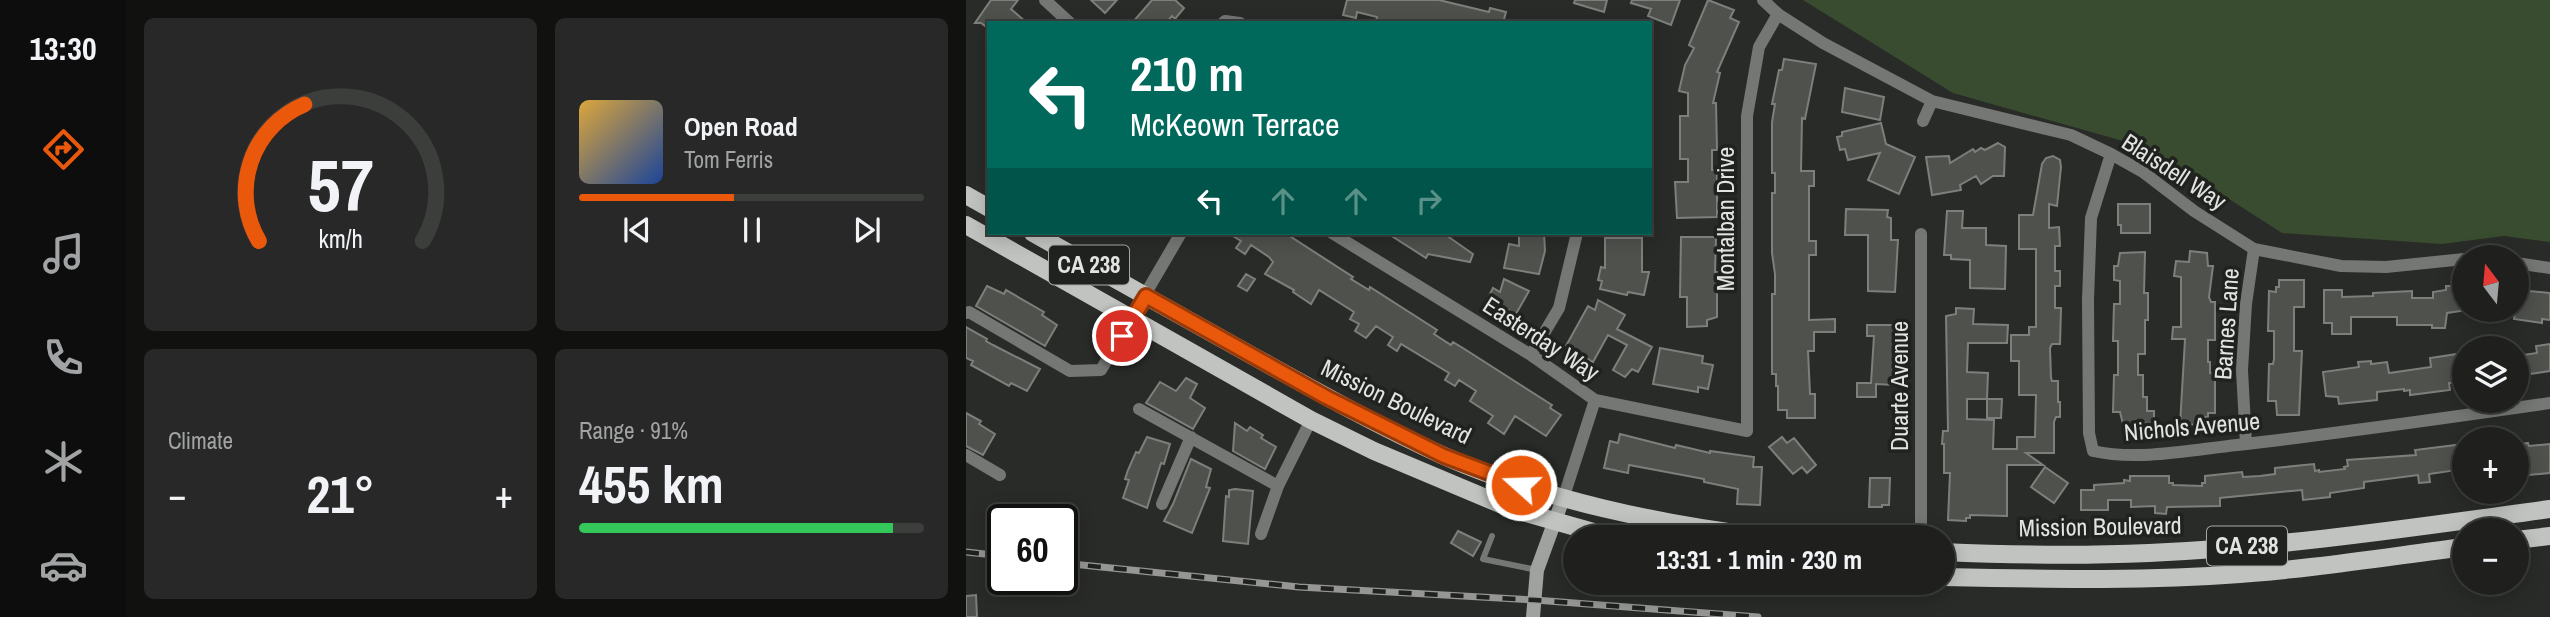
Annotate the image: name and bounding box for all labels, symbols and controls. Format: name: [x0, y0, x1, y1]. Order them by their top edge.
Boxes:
text: 13:30: [29, 27, 97, 70]
text: 210 m: [1130, 40, 1244, 106]
icon: left: [1015, 49, 1106, 140]
text: McKeown Terrace: [1130, 103, 1340, 146]
text: Open Road: [684, 109, 798, 144]
icon: directions: [39, 125, 88, 174]
street label: Blaisdell Way: [2116, 125, 2233, 217]
text: 57: [307, 136, 374, 234]
text: Tom Ferris: [684, 144, 773, 175]
street label: Montalban Drive: [1709, 147, 1741, 291]
icon: left: [1191, 182, 1229, 220]
icon: ahead: [1264, 182, 1302, 220]
icon: ahead: [1337, 182, 1375, 220]
icon: right: [1410, 182, 1448, 220]
icon: previous: [618, 211, 656, 249]
icon: pause: [733, 211, 771, 249]
icon: next: [848, 211, 886, 249]
text: km/h: [318, 222, 363, 256]
icon: music: [39, 229, 88, 278]
north arrow: [2452, 245, 2529, 322]
map controls: [2452, 245, 2529, 595]
road number: CA 238: [1049, 246, 1129, 284]
street label: Barnes Lane: [2206, 267, 2246, 381]
street label: Easterday Way: [1477, 289, 1606, 388]
pin: [1092, 306, 1152, 366]
icon: arrive: [1103, 317, 1141, 355]
street label: Duarte Avenue: [1883, 321, 1915, 451]
icon: phone: [39, 333, 88, 382]
button: layers: [2452, 336, 2529, 413]
street label: Mission Boulevard: [1316, 351, 1477, 451]
street label: Nichols Avenue: [2123, 404, 2261, 448]
text: Range · 91%: [579, 415, 688, 446]
text: Climate: [168, 425, 233, 456]
button: +: [2452, 427, 2529, 504]
icon: climate: [39, 437, 88, 486]
position arrow: [1484, 448, 1558, 522]
text: 455 km: [579, 449, 724, 519]
text: 21°: [306, 459, 375, 529]
text: −: [168, 469, 186, 520]
text: +: [495, 469, 513, 520]
speed limit sign: 60: [987, 504, 1078, 595]
street label: Mission Boulevard: [2018, 509, 2182, 543]
button: −: [2452, 518, 2529, 595]
road number: CA 238: [2207, 526, 2287, 566]
icon: car: [39, 541, 88, 590]
text: 13:31 · 1 min · 230 m: [1656, 542, 1862, 577]

